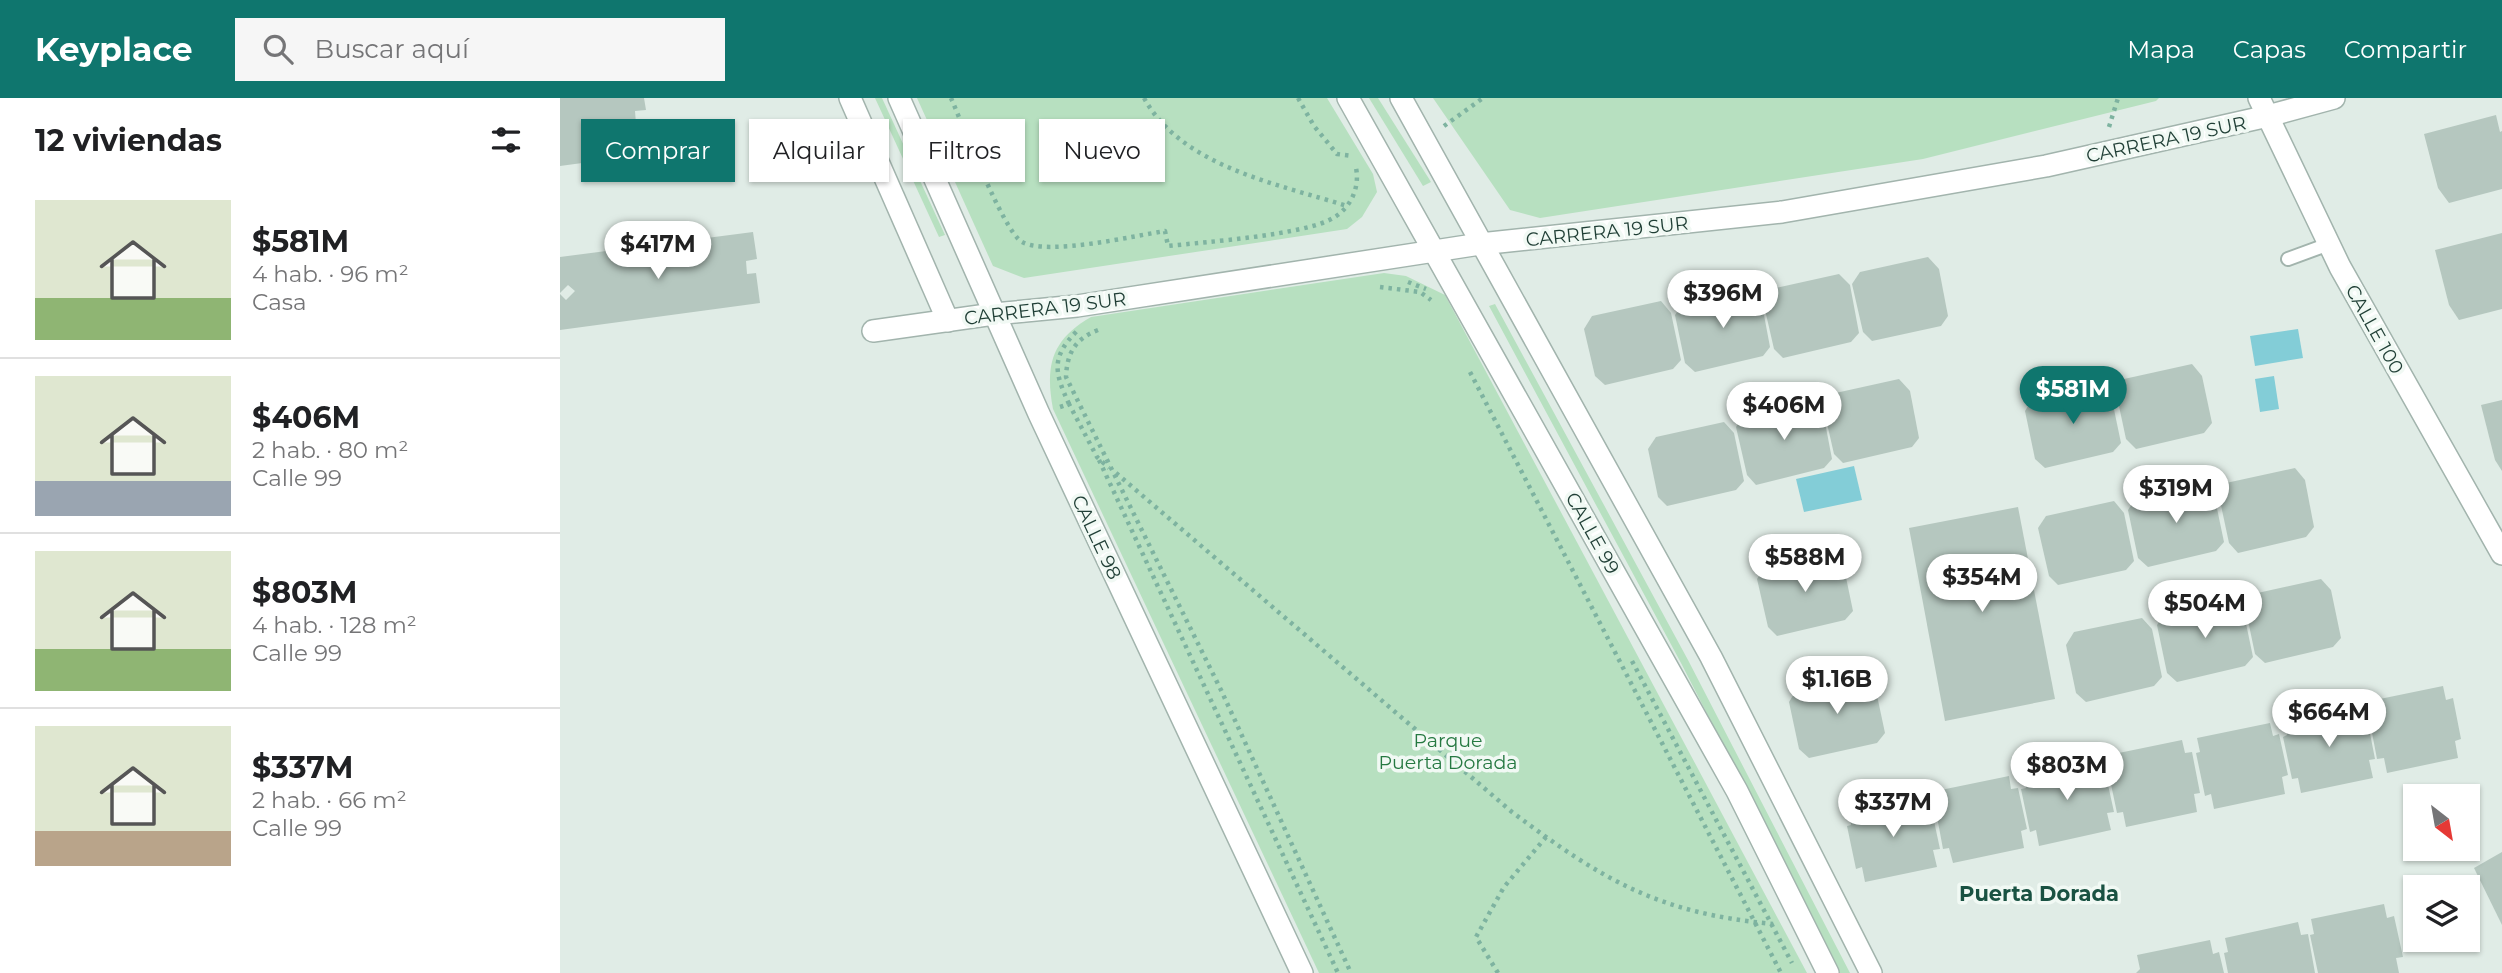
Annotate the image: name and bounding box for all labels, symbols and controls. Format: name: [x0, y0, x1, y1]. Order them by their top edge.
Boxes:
search box: [235, 18, 725, 81]
text: Keyplace: [35, 29, 193, 69]
icon: search: [259, 30, 297, 68]
text: Buscar aquí: [315, 33, 469, 65]
text: Mapa: [2127, 35, 2195, 64]
text: Capas: [2233, 35, 2306, 64]
text: Compartir: [2344, 35, 2467, 64]
street label: CARRERA 19 SUR: [2084, 111, 2248, 168]
chip: Comprar: [581, 119, 735, 182]
chip: Alquilar: [749, 119, 889, 182]
chip: Filtros: [903, 119, 1025, 182]
chip: Nuevo: [1039, 119, 1165, 182]
icon: filters: [487, 121, 525, 159]
text: 12 viviendas: [35, 122, 222, 159]
street label: CARRERA 19 SUR: [1525, 212, 1689, 251]
pin: $417M: [609, 222, 707, 281]
text: $581M: [252, 223, 349, 260]
icon: home: [91, 228, 175, 312]
text: $417M: [620, 230, 696, 258]
text: 4 hab. · 96 m²: [252, 260, 409, 288]
pin: $396M: [1674, 271, 1772, 330]
text: $396M: [1683, 279, 1763, 307]
street label: CALLE 100: [2341, 280, 2409, 378]
street label: CARRERA 19 SUR: [963, 287, 1127, 330]
text: Casa: [252, 288, 307, 316]
pin: $581M: [2024, 366, 2122, 426]
text: $581M: [2036, 375, 2110, 403]
pin: $406M: [1735, 382, 1833, 442]
text: $406M: [1743, 391, 1825, 419]
text: $406M: [252, 399, 360, 436]
icon: home: [91, 404, 175, 488]
text: 2 hab. · 80 m²: [252, 436, 408, 464]
text: Calle 99: [252, 464, 342, 492]
pin: $319M: [2127, 466, 2225, 525]
text: $319M: [2139, 474, 2213, 502]
street label: CALLE 99: [1561, 488, 1624, 578]
street label: CALLE 98: [1067, 491, 1126, 583]
pin: $588M: [1756, 534, 1854, 594]
text: $588M: [1765, 543, 1845, 571]
pin: $354M: [1933, 554, 2031, 614]
text: $354M: [1942, 563, 2022, 591]
text: $803M: [252, 574, 357, 611]
icon: home: [91, 579, 175, 663]
pin: $504M: [2156, 580, 2254, 640]
text: $504M: [2164, 589, 2246, 617]
text: 4 hab. · 128 m²: [252, 611, 417, 639]
text: Calle 99: [252, 639, 342, 667]
pin: $1.16B: [1780, 656, 1894, 716]
text: $1.16B: [1802, 665, 1872, 693]
pin: $664M: [2280, 690, 2378, 749]
text: $664M: [2288, 698, 2370, 726]
park label: Parque Puerta Dorada: [1378, 729, 1518, 774]
pin: $803M: [2018, 742, 2116, 802]
text: $337M: [252, 749, 353, 786]
text: $803M: [2027, 751, 2107, 779]
icon: home: [91, 754, 175, 838]
pin: $337M: [1844, 780, 1942, 839]
north arrow: [2403, 784, 2480, 861]
map controls: [2403, 784, 2480, 952]
text: 2 hab. · 66 m²: [252, 786, 407, 814]
text: $337M: [1854, 788, 1932, 816]
text: Calle 99: [252, 814, 342, 842]
button: layers: [2403, 875, 2480, 952]
district label: Puerta Dorada: [1959, 881, 2119, 906]

